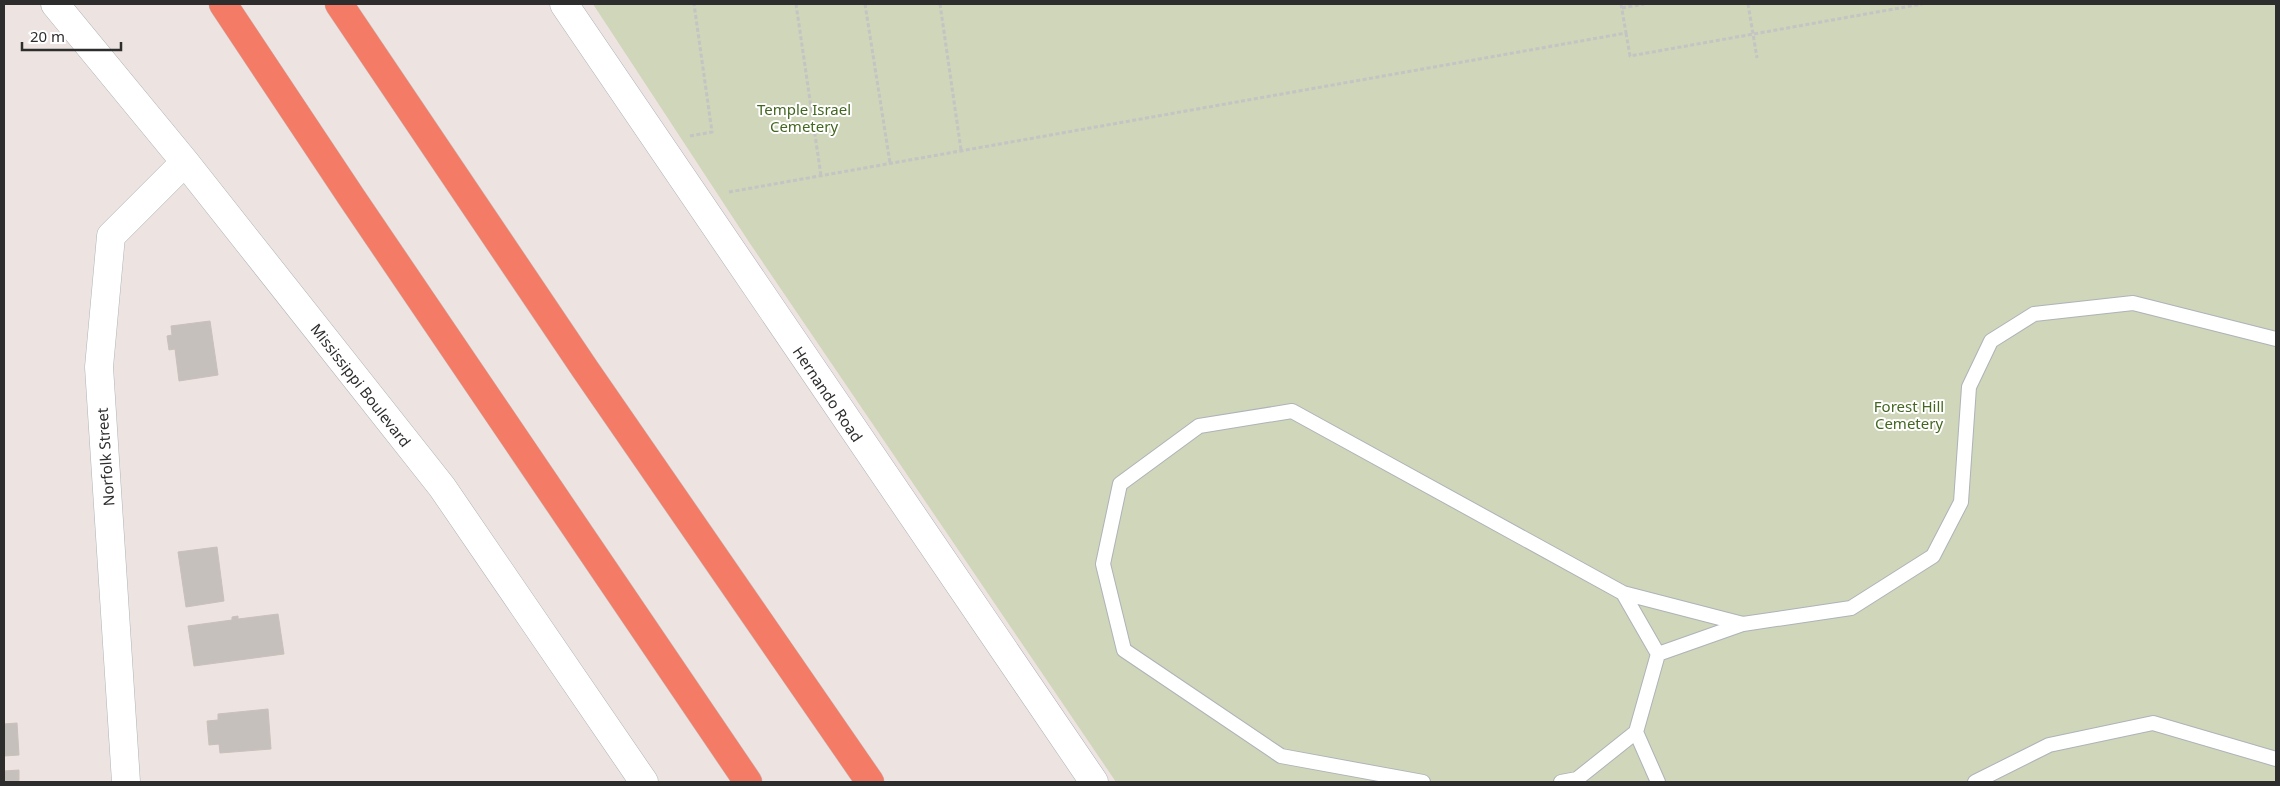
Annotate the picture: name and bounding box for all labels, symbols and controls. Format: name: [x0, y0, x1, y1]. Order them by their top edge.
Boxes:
scale bar: [22, 20, 121, 52]
text: 20 m: [30, 26, 65, 46]
park label: Temple Israel Cemetery: [757, 99, 851, 136]
street label: Mississippi Boulevard: [306, 319, 416, 451]
street label: Hernando Road: [789, 342, 867, 446]
park label: Forest Hill Cemetery: [1874, 396, 1944, 433]
street label: Norfolk Street: [92, 407, 118, 507]

